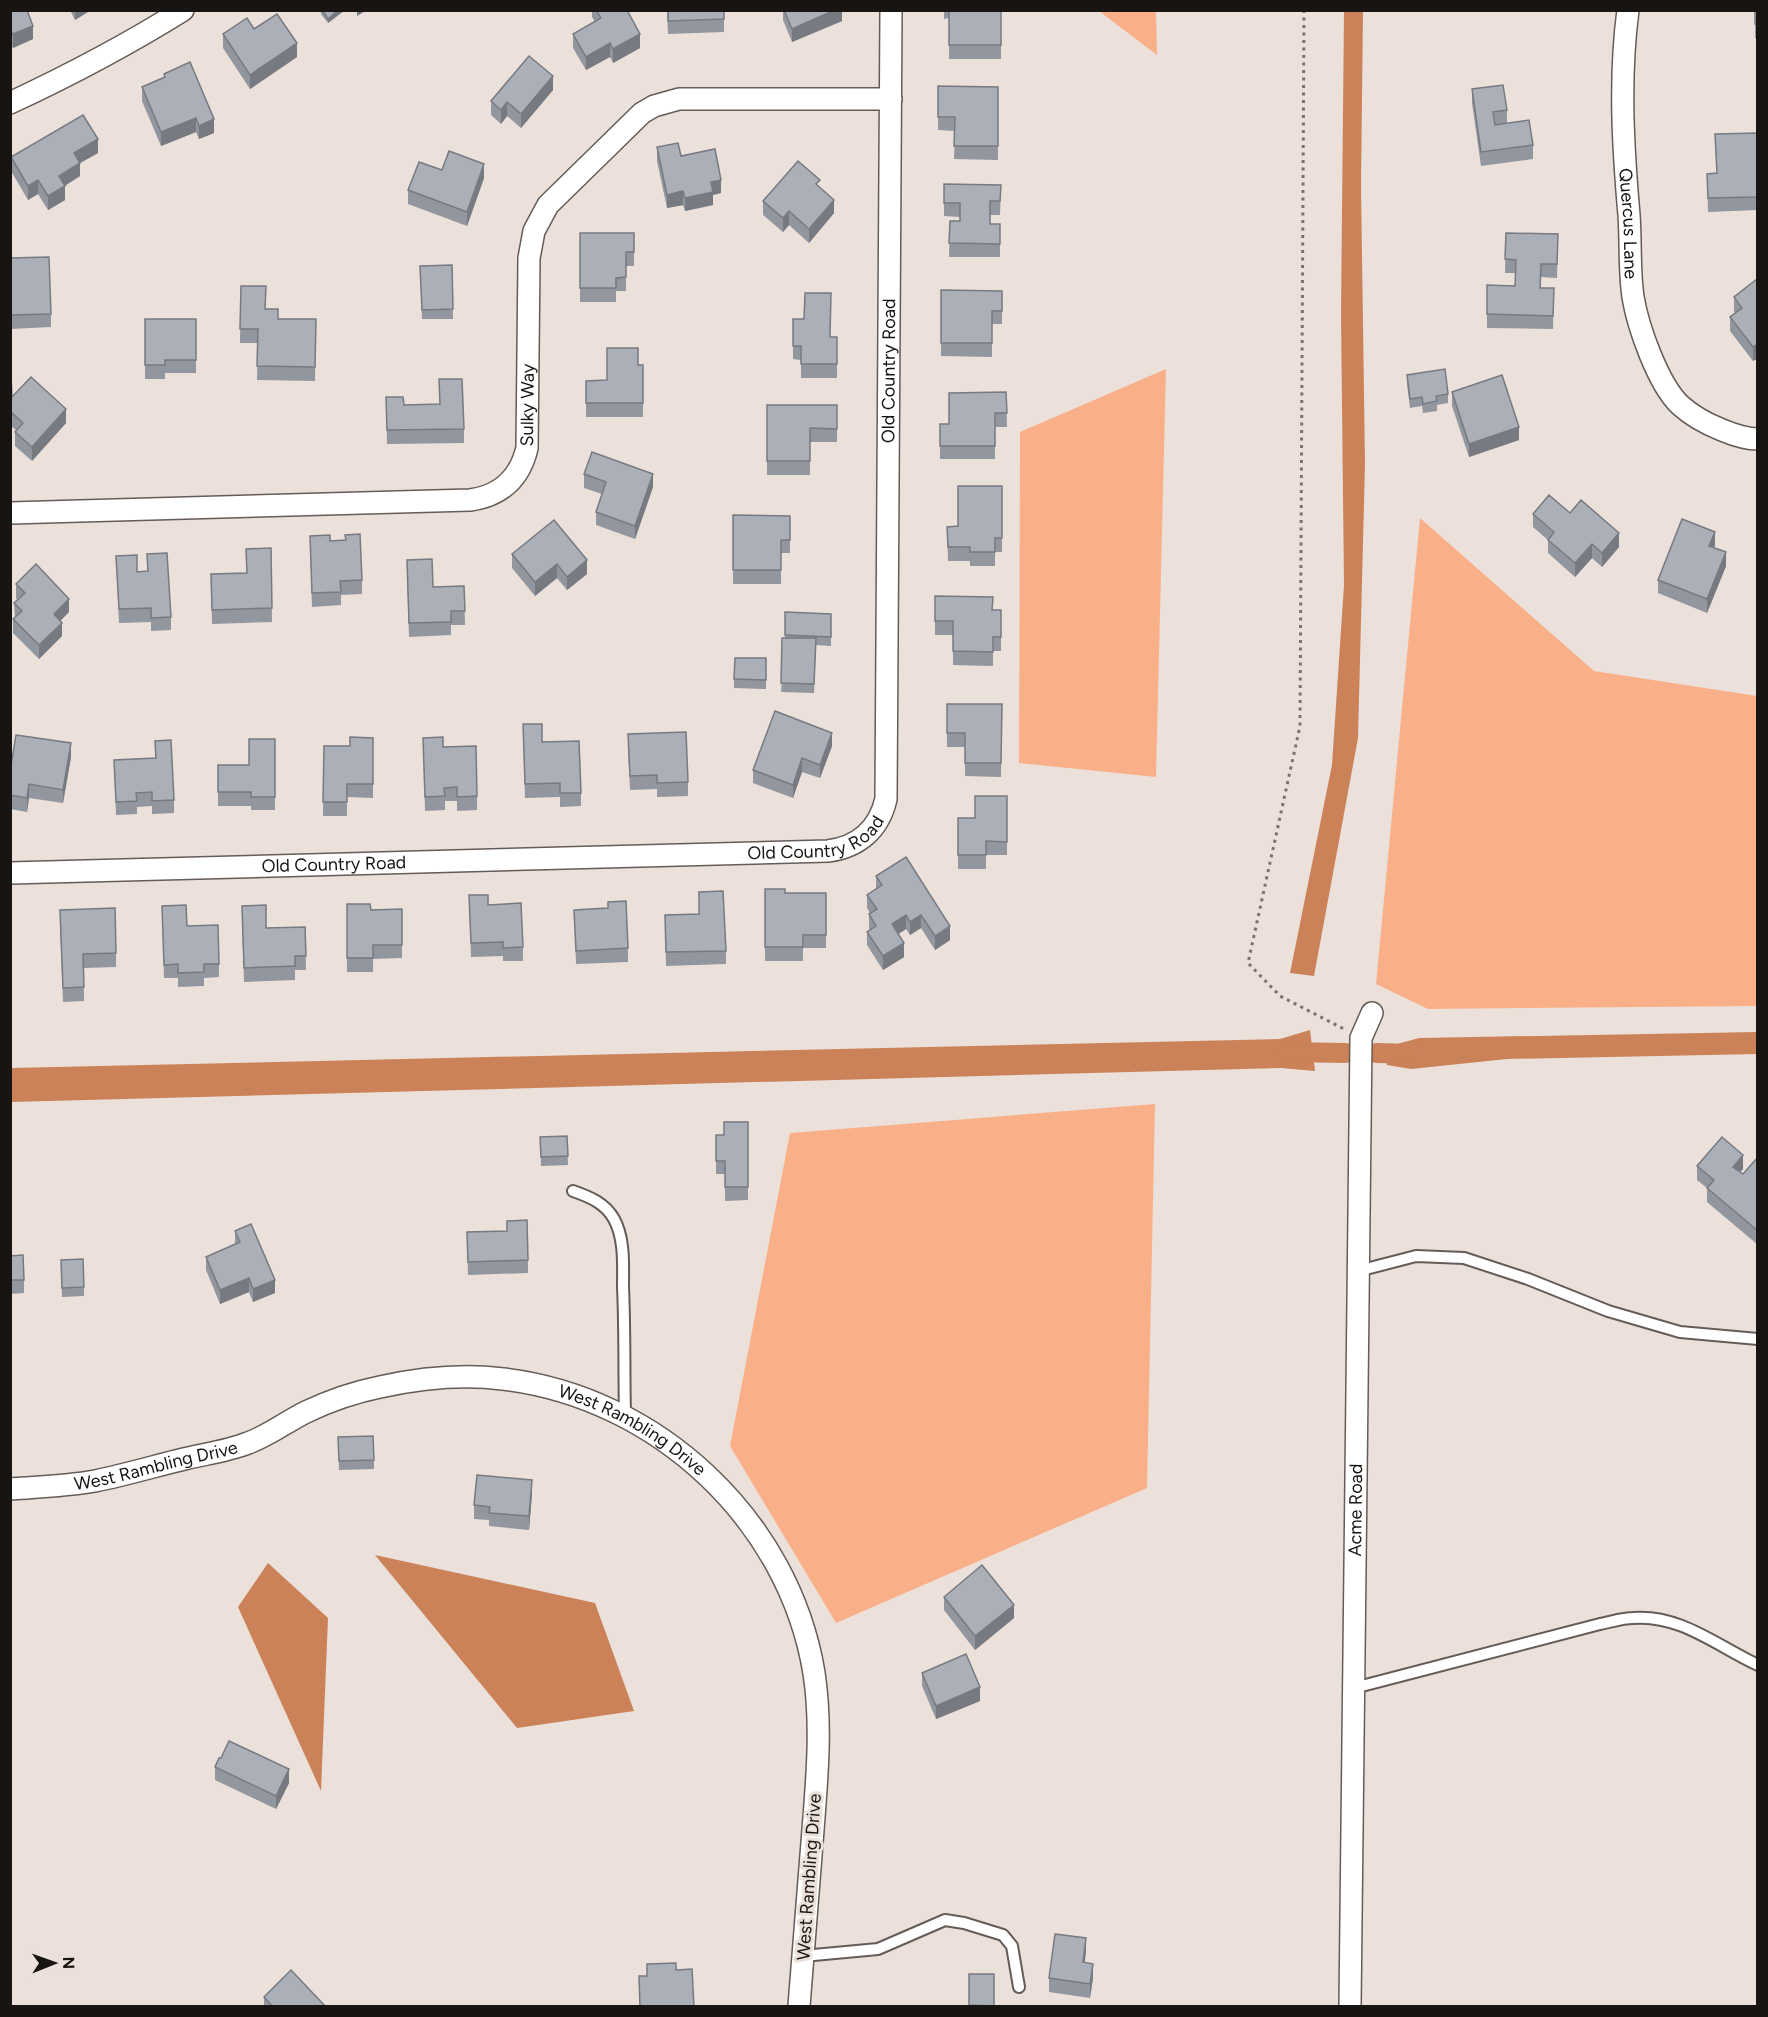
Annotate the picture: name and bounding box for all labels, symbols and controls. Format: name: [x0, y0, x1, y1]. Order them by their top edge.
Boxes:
street label: Quercus Lane: [1614, 167, 1642, 280]
street label: Old Country Road: [877, 298, 900, 443]
street label: Sulky Way: [516, 363, 539, 447]
street label: Old Country Road: [747, 812, 889, 864]
street label: Old Country Road: [261, 851, 407, 877]
street label: West Rambling Drive: [556, 1380, 711, 1480]
street label: West Rambling Drive: [73, 1436, 240, 1495]
street label: Acme Road: [1344, 1463, 1367, 1557]
street label: West Rambling Drive: [792, 1793, 826, 1961]
north arrow: [24, 1933, 84, 1993]
text: N: [59, 1956, 78, 1969]

